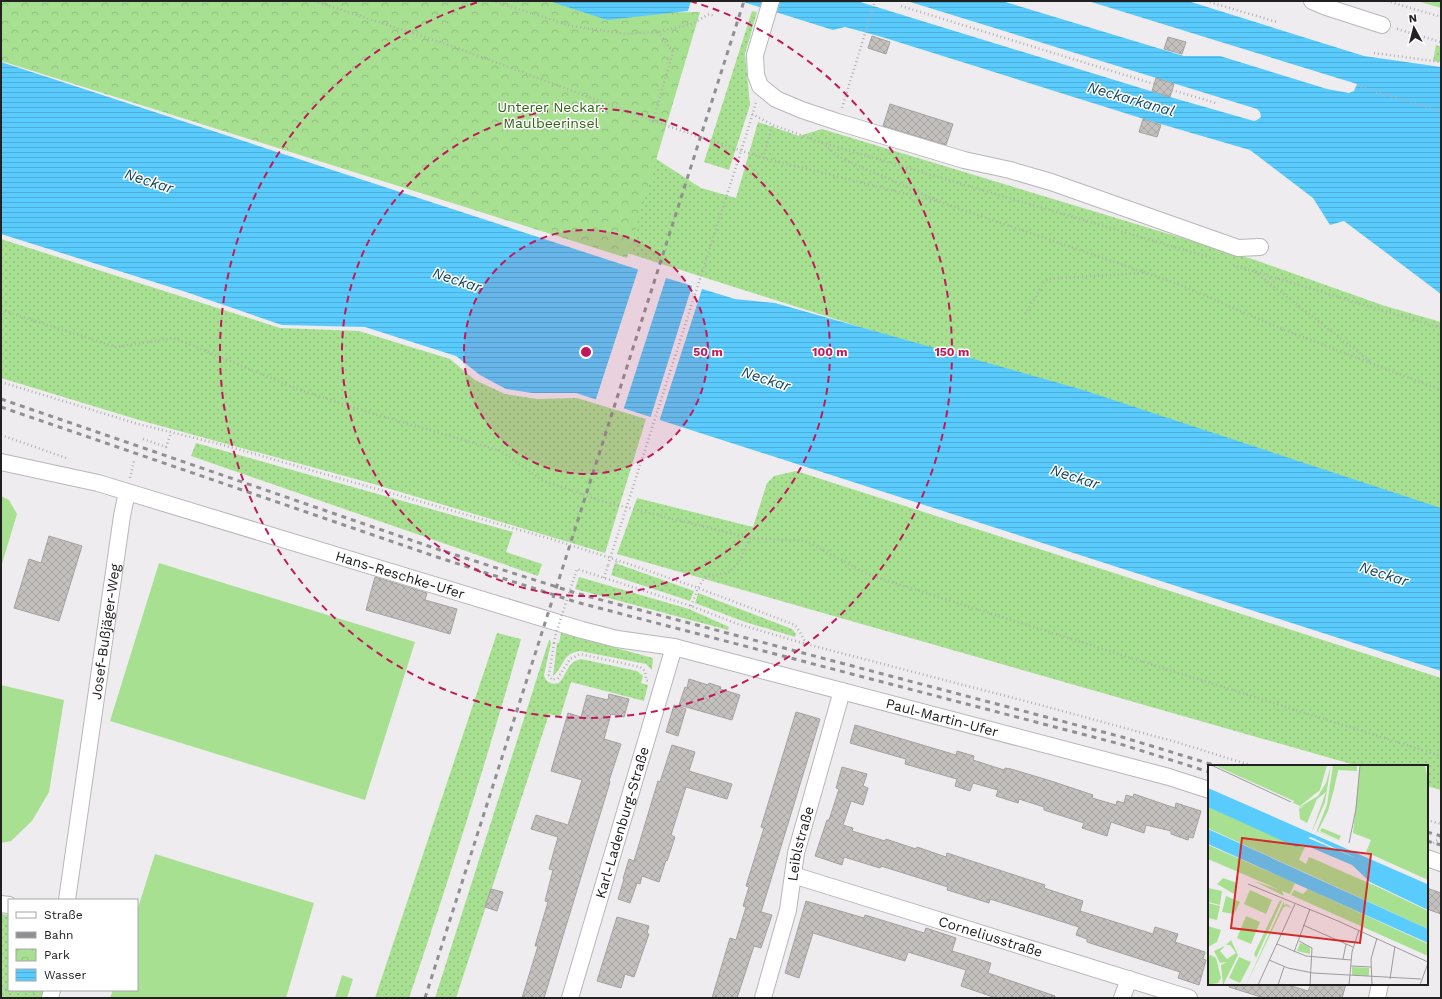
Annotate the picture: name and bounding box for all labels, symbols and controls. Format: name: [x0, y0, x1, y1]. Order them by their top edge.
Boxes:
north arrow: [1394, 8, 1434, 48]
text: N: [1408, 12, 1418, 26]
water label: Neckarkanal: [1085, 78, 1177, 120]
park label: Unterer Neckar: Maulbeerinsel: [497, 99, 605, 131]
water label: Neckar: [122, 165, 177, 198]
water label: Neckar: [430, 264, 485, 297]
centre of rings: [579, 345, 593, 359]
text: 50 m: [693, 345, 723, 359]
text: 100 m: [812, 345, 848, 359]
text: 150 m: [935, 345, 969, 359]
water label: Neckar: [739, 363, 794, 396]
water label: Neckar: [1048, 461, 1103, 494]
street label: Hans-Reschke-Ufer: [334, 548, 467, 602]
water label: Neckar: [1357, 558, 1412, 591]
street label: Josef-Bußjäger-Weg: [88, 562, 123, 701]
street label: Paul-Martin-Ufer: [884, 695, 1000, 740]
street label: Karl-Ladenburg-Straße: [592, 745, 652, 900]
inset map: [1208, 765, 1428, 985]
street label: Leiblstraße: [784, 804, 817, 882]
legend: [8, 899, 138, 991]
text: Straße: [44, 908, 83, 922]
street label: Corneliusstraße: [937, 913, 1045, 960]
text: Bahn: [44, 928, 73, 942]
text: Park: [44, 948, 70, 962]
text: Wasser: [44, 968, 86, 982]

